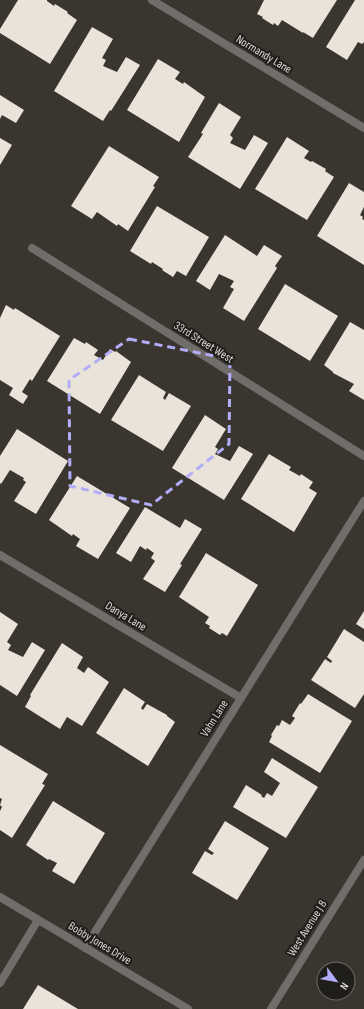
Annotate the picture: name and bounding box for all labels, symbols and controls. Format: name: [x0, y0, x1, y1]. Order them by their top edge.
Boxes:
street label: Normandy Lane: [233, 32, 295, 77]
street label: 33rd Street West: [171, 318, 237, 367]
street label: Danya Lane: [102, 598, 149, 635]
street label: Vahn Lane: [197, 697, 232, 740]
street label: West Avenue J 8: [284, 897, 331, 959]
street label: Bobby Jones Drive: [65, 919, 134, 968]
north arrow: [316, 961, 356, 1001]
text: N: [337, 980, 351, 992]

